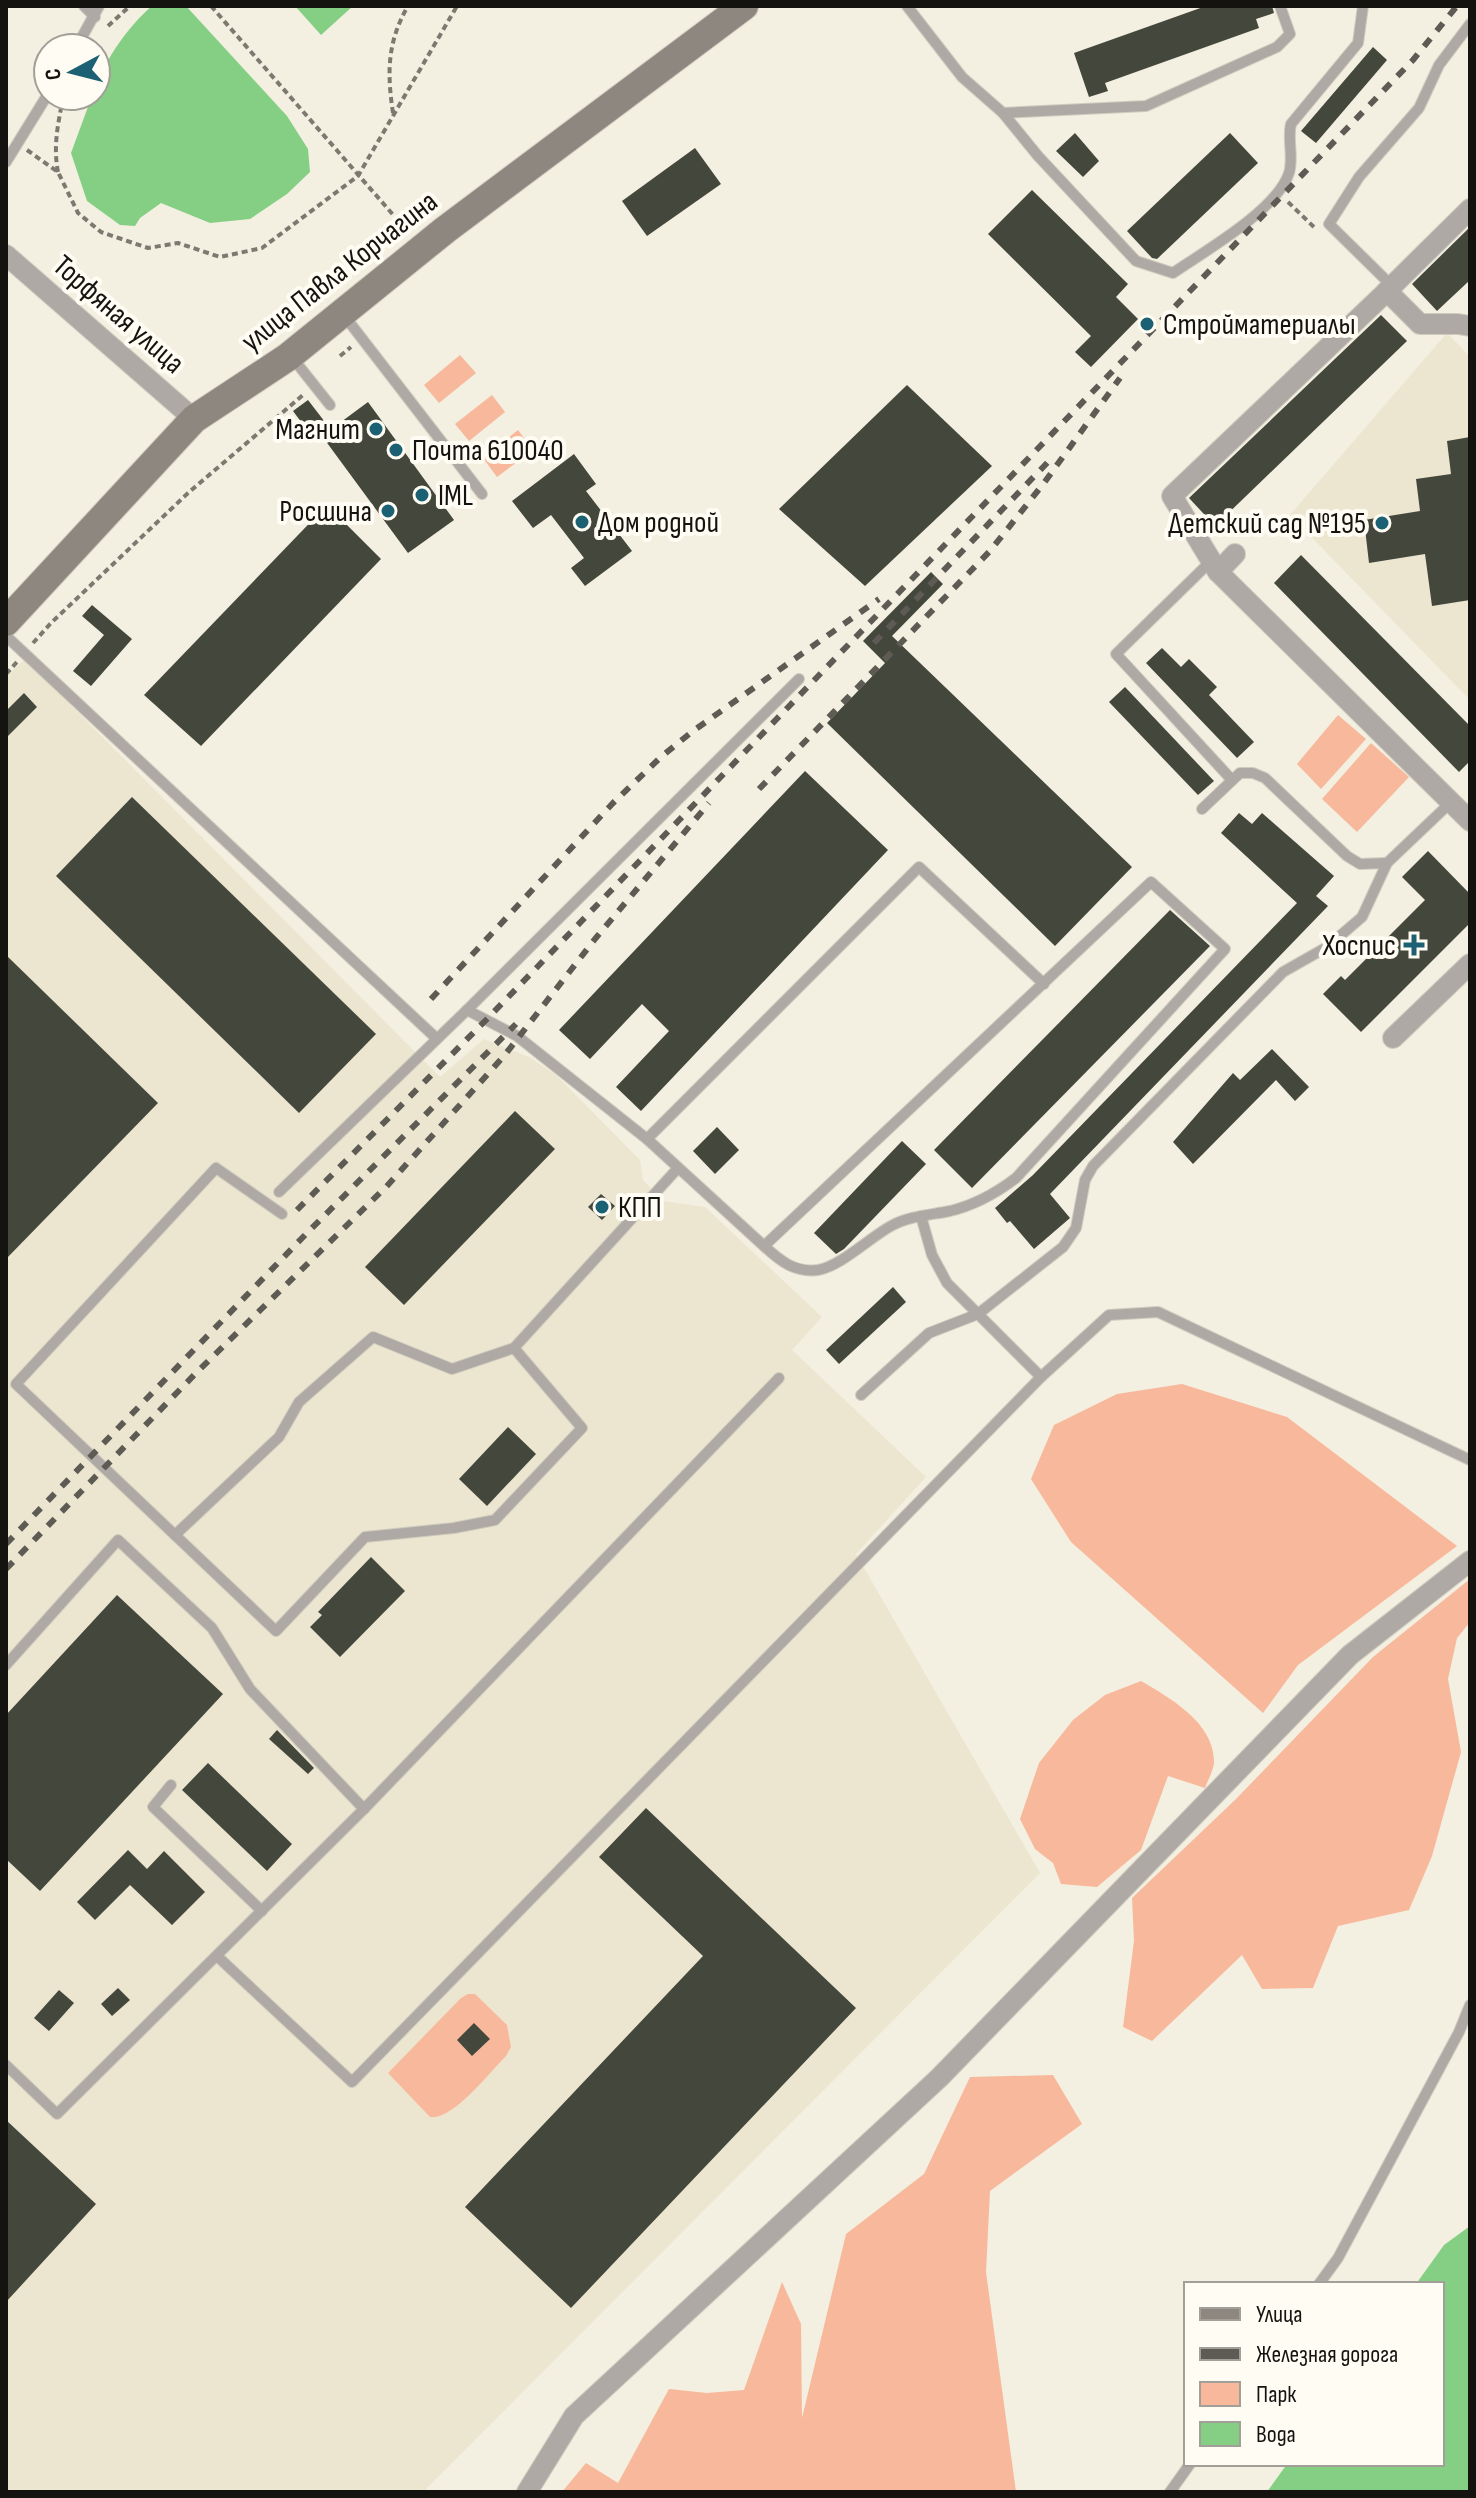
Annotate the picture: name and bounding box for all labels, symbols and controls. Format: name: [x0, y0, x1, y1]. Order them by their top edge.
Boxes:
north arrow: [32, 32, 112, 112]
text: С: [40, 67, 68, 82]
street label: улица Павла Корчагина: [234, 184, 445, 360]
street label: Торфяная улица: [45, 248, 191, 382]
place label: Стройматериалы: [1163, 307, 1356, 343]
marker: Стройматериалы: [1138, 315, 1156, 333]
place label: Магнит: [275, 412, 360, 448]
marker: Магнит: [367, 420, 385, 438]
place label: Почта 610040: [412, 433, 564, 469]
marker: Почта 610040: [387, 441, 405, 459]
place label: IML: [438, 478, 473, 514]
marker: IML: [413, 486, 431, 504]
place label: Росшина: [279, 494, 372, 530]
marker: Росшина: [379, 502, 397, 520]
place label: Дом родной: [598, 505, 719, 541]
place label: Детский сад №195: [1168, 506, 1366, 542]
marker: Дом родной: [573, 513, 591, 531]
marker: Детский сад №195: [1373, 514, 1391, 532]
place label: Хоспис: [1321, 928, 1396, 964]
marker: Хоспис: [1403, 934, 1425, 956]
place label: КПП: [618, 1190, 662, 1226]
marker: КПП: [593, 1198, 611, 1216]
legend: [1184, 2282, 1444, 2466]
text: Улица: [1256, 2300, 1302, 2329]
text: Железная дорога: [1256, 2340, 1398, 2369]
text: Парк: [1256, 2380, 1297, 2409]
text: Вода: [1256, 2420, 1296, 2449]

